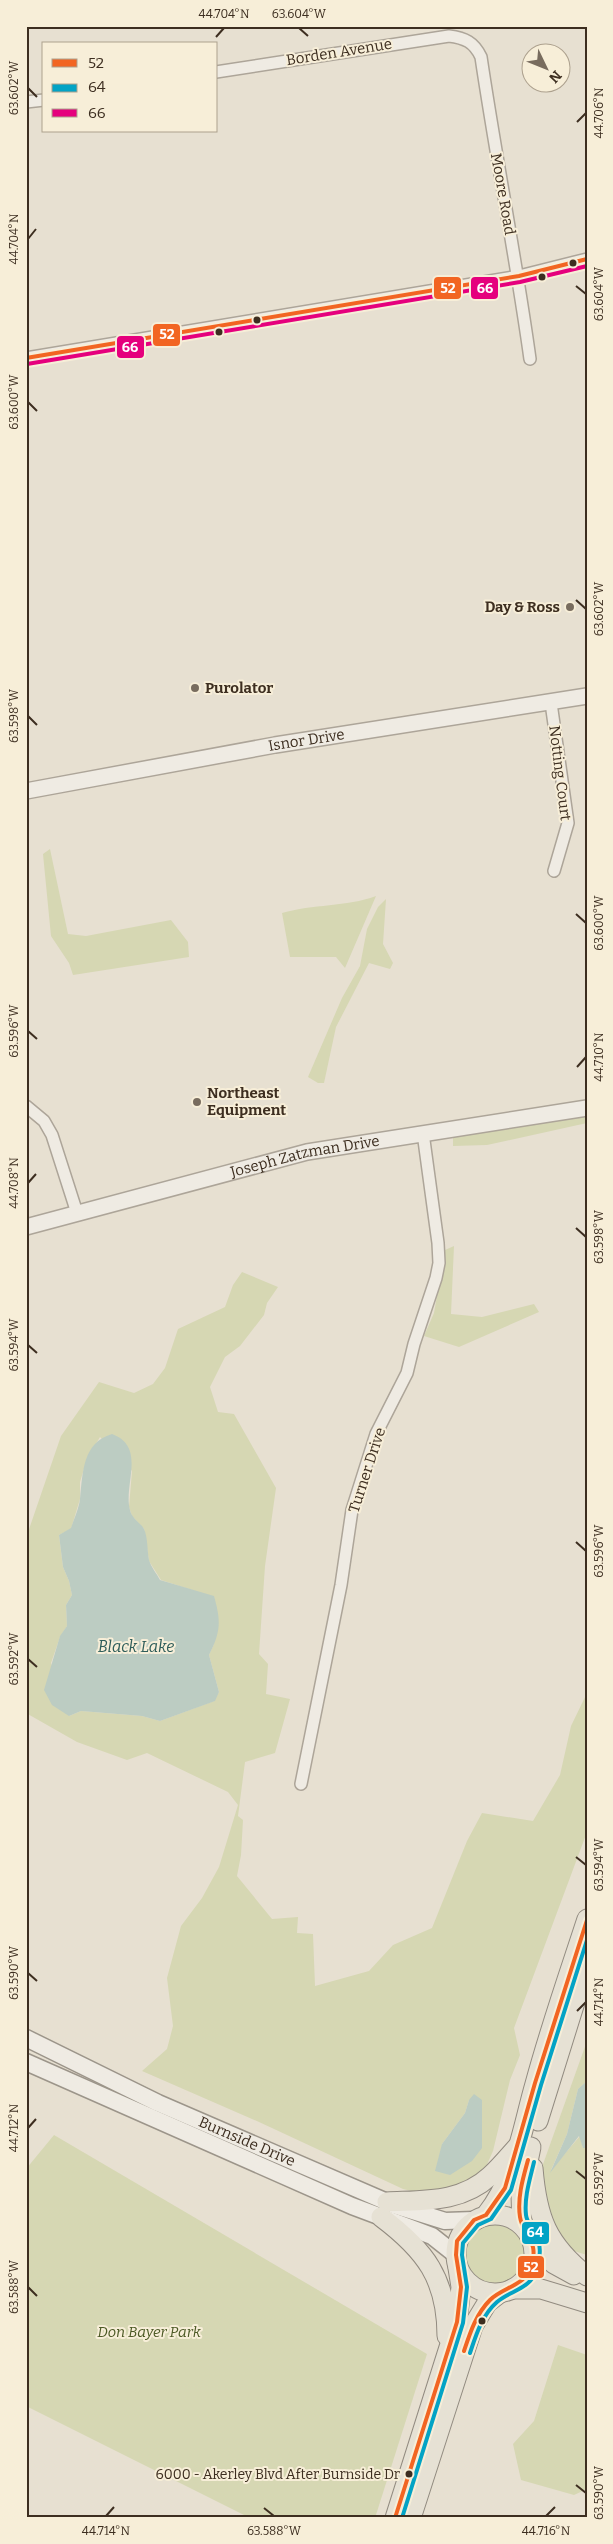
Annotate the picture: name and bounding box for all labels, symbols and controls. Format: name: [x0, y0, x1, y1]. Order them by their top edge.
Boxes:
text: 44.704°N: [199, 7, 250, 21]
text: 63.604°W: [272, 7, 327, 21]
street label: Borden Avenue: [285, 35, 393, 69]
legend: [42, 42, 218, 132]
north arrow: [520, 42, 570, 92]
text: 52: [88, 54, 104, 72]
text: 63.602°W: [7, 60, 21, 115]
text: N: [545, 67, 565, 86]
text: 64: [88, 78, 106, 96]
text: 44.706°N: [592, 87, 606, 138]
text: 66: [88, 104, 106, 122]
street label: Moore Road: [487, 152, 519, 237]
text: 44.704°N: [7, 213, 21, 264]
unlabelled marker: [568, 258, 578, 268]
text: 63.604°W: [592, 266, 606, 321]
unlabelled marker: [537, 272, 547, 282]
line badge: 52: [433, 276, 462, 300]
line badge: 66: [470, 276, 499, 300]
text: 52: [440, 280, 456, 297]
text: 66: [477, 280, 493, 297]
unlabelled marker: [252, 315, 262, 325]
line badge: 52: [152, 323, 181, 347]
text: 52: [159, 326, 175, 343]
unlabelled marker: [214, 327, 224, 337]
line badge: 66: [116, 335, 145, 359]
text: 66: [122, 339, 138, 356]
text: 63.600°W: [7, 374, 21, 430]
text: 63.602°W: [592, 581, 606, 636]
place label: Day & Ross: [485, 598, 560, 616]
marker: Day & Ross: [564, 601, 576, 613]
place label: Purolator: [205, 679, 273, 697]
marker: Purolator: [189, 682, 201, 694]
text: 63.598°W: [7, 688, 21, 743]
street label: Notting Court: [545, 724, 575, 822]
street label: Isnor Drive: [267, 725, 346, 755]
text: 63.600°W: [592, 895, 606, 951]
text: 63.596°W: [7, 1004, 21, 1058]
text: 44.710°N: [592, 1032, 606, 1082]
place label: Northeast Equipment: [207, 1084, 286, 1119]
marker: Northeast Equipment: [191, 1096, 203, 1108]
street label: Joseph Zatzman Drive: [227, 1132, 381, 1181]
text: 44.708°N: [7, 1157, 21, 1209]
text: 63.598°W: [592, 1209, 606, 1264]
text: 63.594°W: [7, 1318, 21, 1372]
street label: Turner Drive: [345, 1425, 389, 1515]
text: 63.596°W: [592, 1524, 606, 1578]
text: 63.592°W: [7, 1632, 21, 1686]
water label: Black Lake: [98, 1637, 174, 1656]
text: 63.594°W: [592, 1838, 606, 1892]
text: 63.590°W: [7, 1945, 21, 2000]
text: 44.714°N: [592, 1977, 606, 2026]
text: 44.712°N: [7, 2103, 21, 2152]
street label: Burnside Drive: [196, 2113, 298, 2170]
text: 63.592°W: [592, 2152, 606, 2206]
line badge: 64: [521, 2221, 550, 2245]
text: 64: [527, 2224, 544, 2241]
line badge: 52: [517, 2255, 545, 2279]
text: 63.588°W: [7, 2259, 21, 2314]
text: 52: [523, 2259, 539, 2276]
unlabelled marker: [477, 2316, 487, 2326]
park label: Don Bayer Park: [97, 2323, 202, 2341]
text: 63.590°W: [592, 2465, 606, 2520]
place label: 6000 - Akerley Blvd After Burnside Dr: [155, 2466, 400, 2483]
marker: 6000 - Akerley Blvd After Burnside Dr: [404, 2469, 414, 2479]
text: 44.714°N: [82, 2524, 131, 2538]
text: 63.588°W: [247, 2524, 302, 2538]
text: 44.716°N: [522, 2524, 571, 2538]

